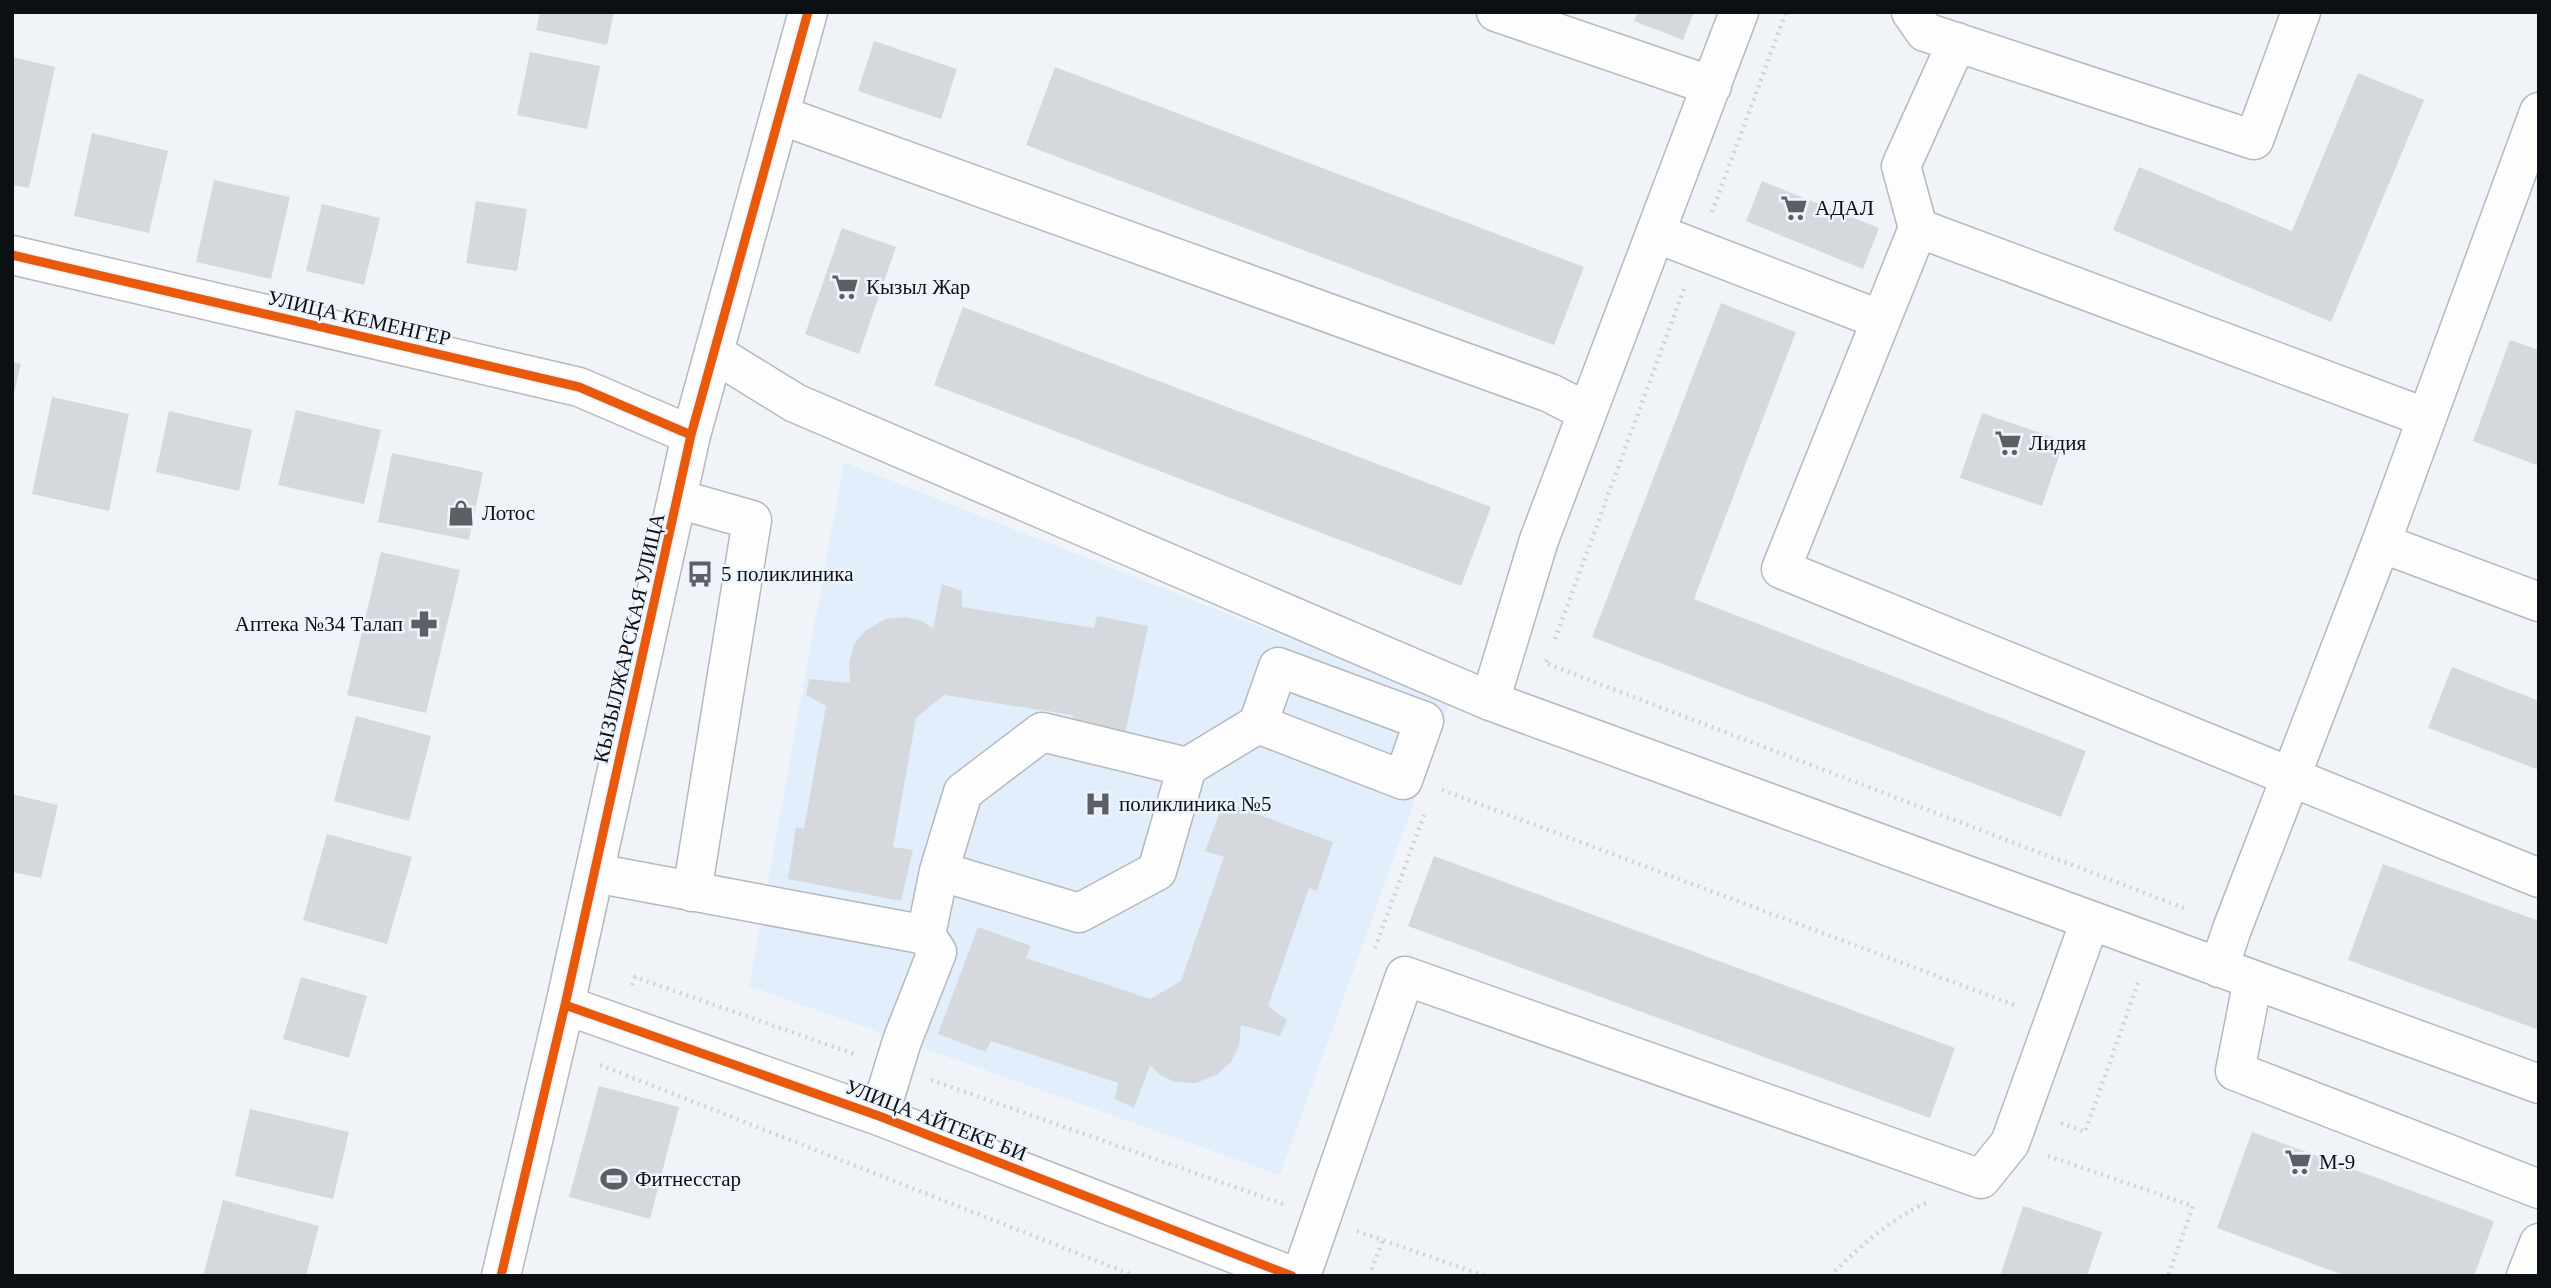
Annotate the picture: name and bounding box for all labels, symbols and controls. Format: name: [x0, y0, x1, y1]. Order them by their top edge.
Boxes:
supermarket icon: АДАЛ: [1779, 193, 1809, 223]
place label: АДАЛ: [1815, 196, 1874, 220]
supermarket icon: Кызыл Жар: [830, 272, 860, 302]
place label: Кызыл Жар: [866, 275, 970, 299]
street label: УЛИЦА КЕМЕНГЕР: [265, 285, 453, 351]
supermarket icon: Лидия: [1993, 428, 2023, 458]
place label: Лидия: [2029, 431, 2086, 455]
shop icon: Лотос: [446, 498, 476, 528]
place label: Лотос: [482, 501, 535, 525]
street label: КЫЗЫЛЖАРСКАЯ УЛИЦА: [589, 510, 670, 765]
bus stop icon: 5 поликлиника: [685, 559, 715, 589]
place label: 5 поликлиника: [721, 562, 854, 586]
pharmacy icon: Аптека №34 Талап: [409, 609, 439, 639]
place label: Аптека №34 Талап: [235, 612, 403, 636]
hospital icon: поликлиника №5: [1083, 789, 1113, 819]
place label: поликлиника №5: [1119, 792, 1272, 816]
street label: УЛИЦА АЙТЕКЕ БИ: [842, 1074, 1030, 1166]
supermarket icon: M-9: [2283, 1147, 2313, 1177]
place label: M-9: [2319, 1150, 2355, 1174]
sports icon: Фитнесстар: [599, 1164, 629, 1194]
place label: Фитнесстар: [635, 1167, 741, 1191]

